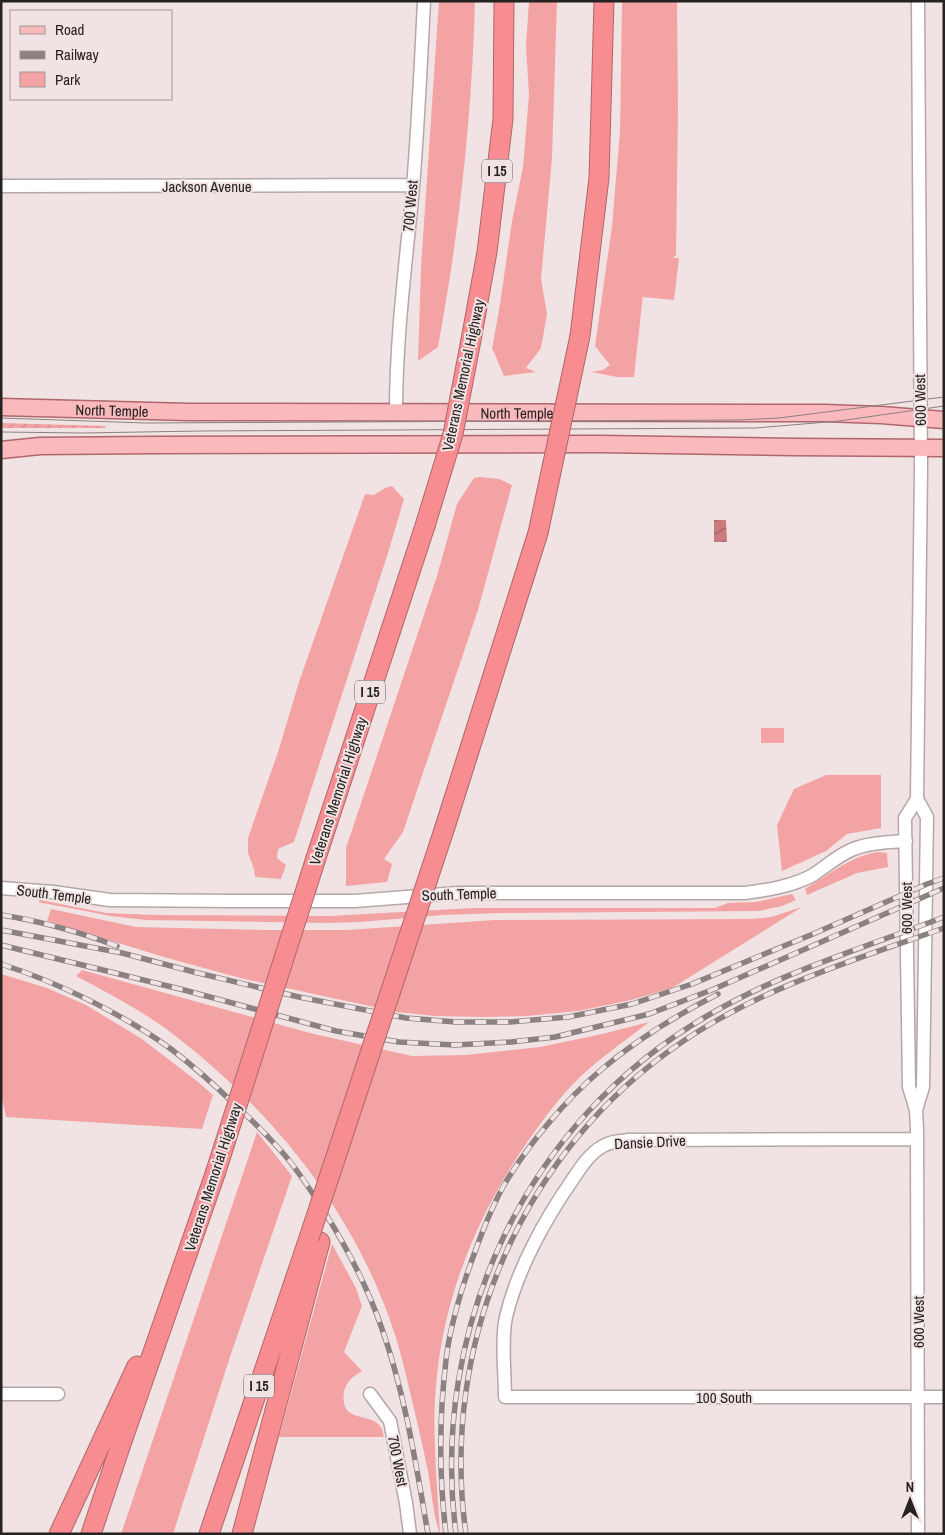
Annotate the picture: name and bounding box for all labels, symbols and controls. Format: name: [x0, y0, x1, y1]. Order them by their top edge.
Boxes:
legend: [10, 10, 172, 100]
text: Road: [55, 19, 84, 40]
text: Railway: [55, 44, 100, 65]
text: Park: [55, 69, 81, 90]
road number: I 15: [482, 160, 512, 182]
street label: Jackson Avenue: [162, 176, 252, 197]
street label: 700 West: [397, 179, 423, 233]
street label: Veterans Memorial Highway: [437, 296, 490, 453]
street label: 600 West: [909, 373, 931, 426]
street label: North Temple: [75, 398, 149, 421]
street label: North Temple: [480, 402, 554, 423]
road number: I 15: [355, 680, 385, 704]
street label: Veterans Memorial Highway: [304, 713, 372, 868]
street label: South Temple: [15, 879, 93, 909]
street label: South Temple: [421, 882, 497, 906]
street label: 600 West: [896, 882, 917, 934]
street label: Veterans Memorial Highway: [179, 1099, 247, 1254]
street label: Dansie Drive: [614, 1130, 687, 1154]
street label: 600 West: [908, 1296, 929, 1348]
road number: I 15: [244, 1374, 274, 1398]
street label: 100 South: [696, 1387, 752, 1408]
street label: 700 West: [383, 1434, 413, 1489]
north arrow: [885, 1475, 935, 1525]
text: N: [906, 1478, 914, 1496]

